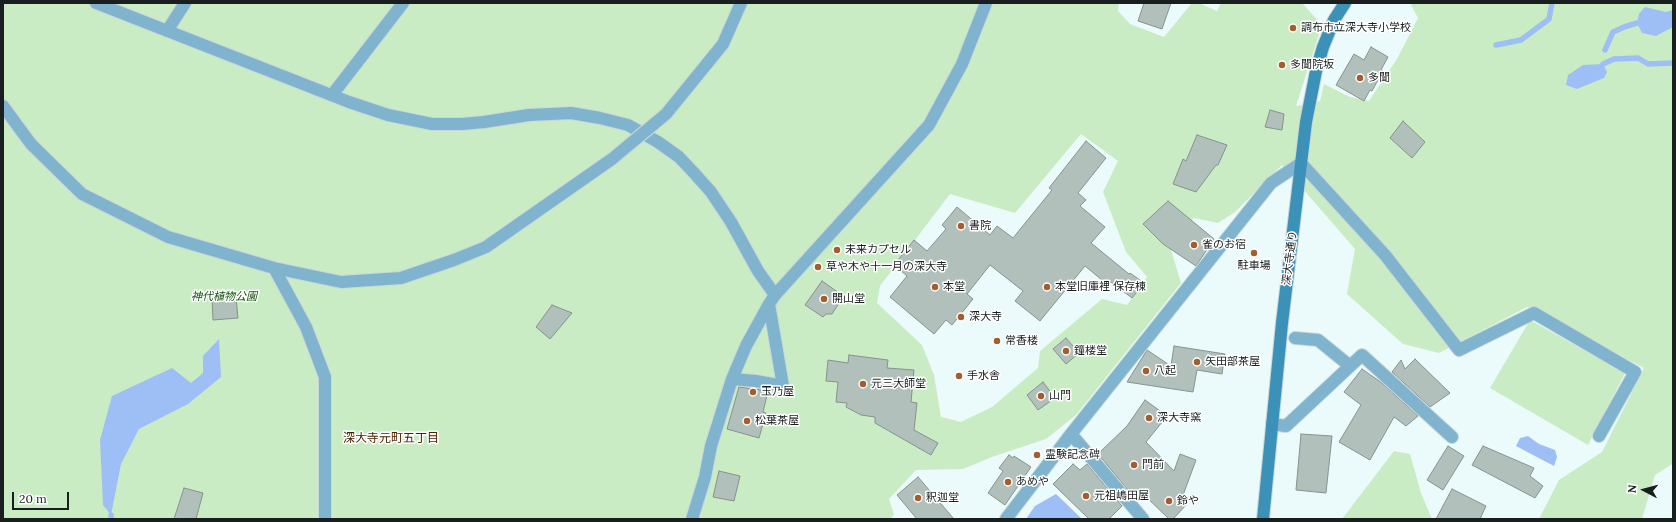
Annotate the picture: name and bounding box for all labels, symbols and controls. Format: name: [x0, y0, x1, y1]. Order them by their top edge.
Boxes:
place label: 調布市立深大寺小学校: [1301, 21, 1411, 35]
marker: 調布市立深大寺小学校: [1288, 23, 1298, 33]
place label: 多聞院坂: [1290, 58, 1334, 72]
marker: 多聞院坂: [1277, 60, 1287, 70]
place label: 多聞: [1368, 71, 1390, 85]
marker: 多聞: [1355, 73, 1365, 83]
place label: 書院: [969, 219, 991, 233]
marker: 書院: [956, 221, 966, 231]
street label: 深大寺通り: [1280, 230, 1300, 286]
place label: 雀のお宿: [1202, 238, 1246, 252]
marker: 雀のお宿: [1189, 240, 1199, 250]
place label: 未来カプセル: [845, 243, 911, 257]
marker: 未来カプセル: [832, 245, 842, 255]
marker: 駐車場: [1249, 248, 1259, 258]
place label: 駐車場: [1238, 259, 1270, 273]
place label: 草や木や十一月の深大寺: [826, 260, 947, 274]
marker: 草や木や十一月の深大寺: [813, 262, 823, 272]
place label: 本堂: [943, 280, 965, 294]
place label: 本堂旧庫裡 保存棟: [1055, 280, 1146, 294]
marker: 本堂: [930, 282, 940, 292]
marker: 本堂旧庫裡 保存棟: [1042, 282, 1052, 292]
park label: 神代植物公園: [191, 290, 257, 304]
place label: 開山堂: [832, 292, 865, 306]
marker: 開山堂: [819, 294, 829, 304]
place label: 深大寺: [969, 310, 1002, 324]
marker: 深大寺: [956, 312, 966, 322]
place label: 常香楼: [1005, 334, 1038, 348]
marker: 常香楼: [992, 336, 1002, 346]
place label: 鐘楼堂: [1074, 344, 1107, 358]
marker: 鐘楼堂: [1061, 346, 1071, 356]
place label: 矢田部茶屋: [1205, 355, 1260, 369]
marker: 矢田部茶屋: [1192, 357, 1202, 367]
place label: 八起: [1154, 364, 1176, 378]
marker: 八起: [1141, 366, 1151, 376]
place label: 手水舎: [967, 369, 1000, 383]
marker: 手水舎: [954, 371, 964, 381]
place label: 元三大師堂: [871, 377, 926, 391]
marker: 元三大師堂: [858, 379, 868, 389]
place label: 玉乃屋: [761, 385, 794, 399]
marker: 玉乃屋: [748, 387, 758, 397]
place label: 山門: [1049, 389, 1071, 403]
marker: 山門: [1036, 391, 1046, 401]
place label: 深大寺窯: [1157, 411, 1201, 425]
marker: 深大寺窯: [1144, 413, 1154, 423]
place label: 松葉茶屋: [755, 414, 799, 428]
marker: 松葉茶屋: [742, 416, 752, 426]
district label: 深大寺元町五丁目: [343, 432, 439, 446]
place label: 霊験記念碑: [1045, 448, 1100, 462]
marker: 霊験記念碑: [1032, 450, 1042, 460]
place label: 門前: [1142, 458, 1164, 472]
marker: 門前: [1129, 460, 1139, 470]
north arrow: [1624, 470, 1664, 510]
place label: あめや: [1016, 475, 1049, 489]
marker: あめや: [1003, 477, 1013, 487]
scale bar: [14, 484, 71, 510]
text: N: [1625, 484, 1639, 494]
place label: 元祖嶋田屋: [1094, 489, 1149, 503]
text: 20 m: [19, 491, 47, 506]
place label: 釈迦堂: [926, 491, 959, 505]
marker: 元祖嶋田屋: [1081, 491, 1091, 501]
marker: 釈迦堂: [913, 493, 923, 503]
place label: 鈴や: [1177, 494, 1199, 508]
marker: 鈴や: [1164, 496, 1174, 506]

